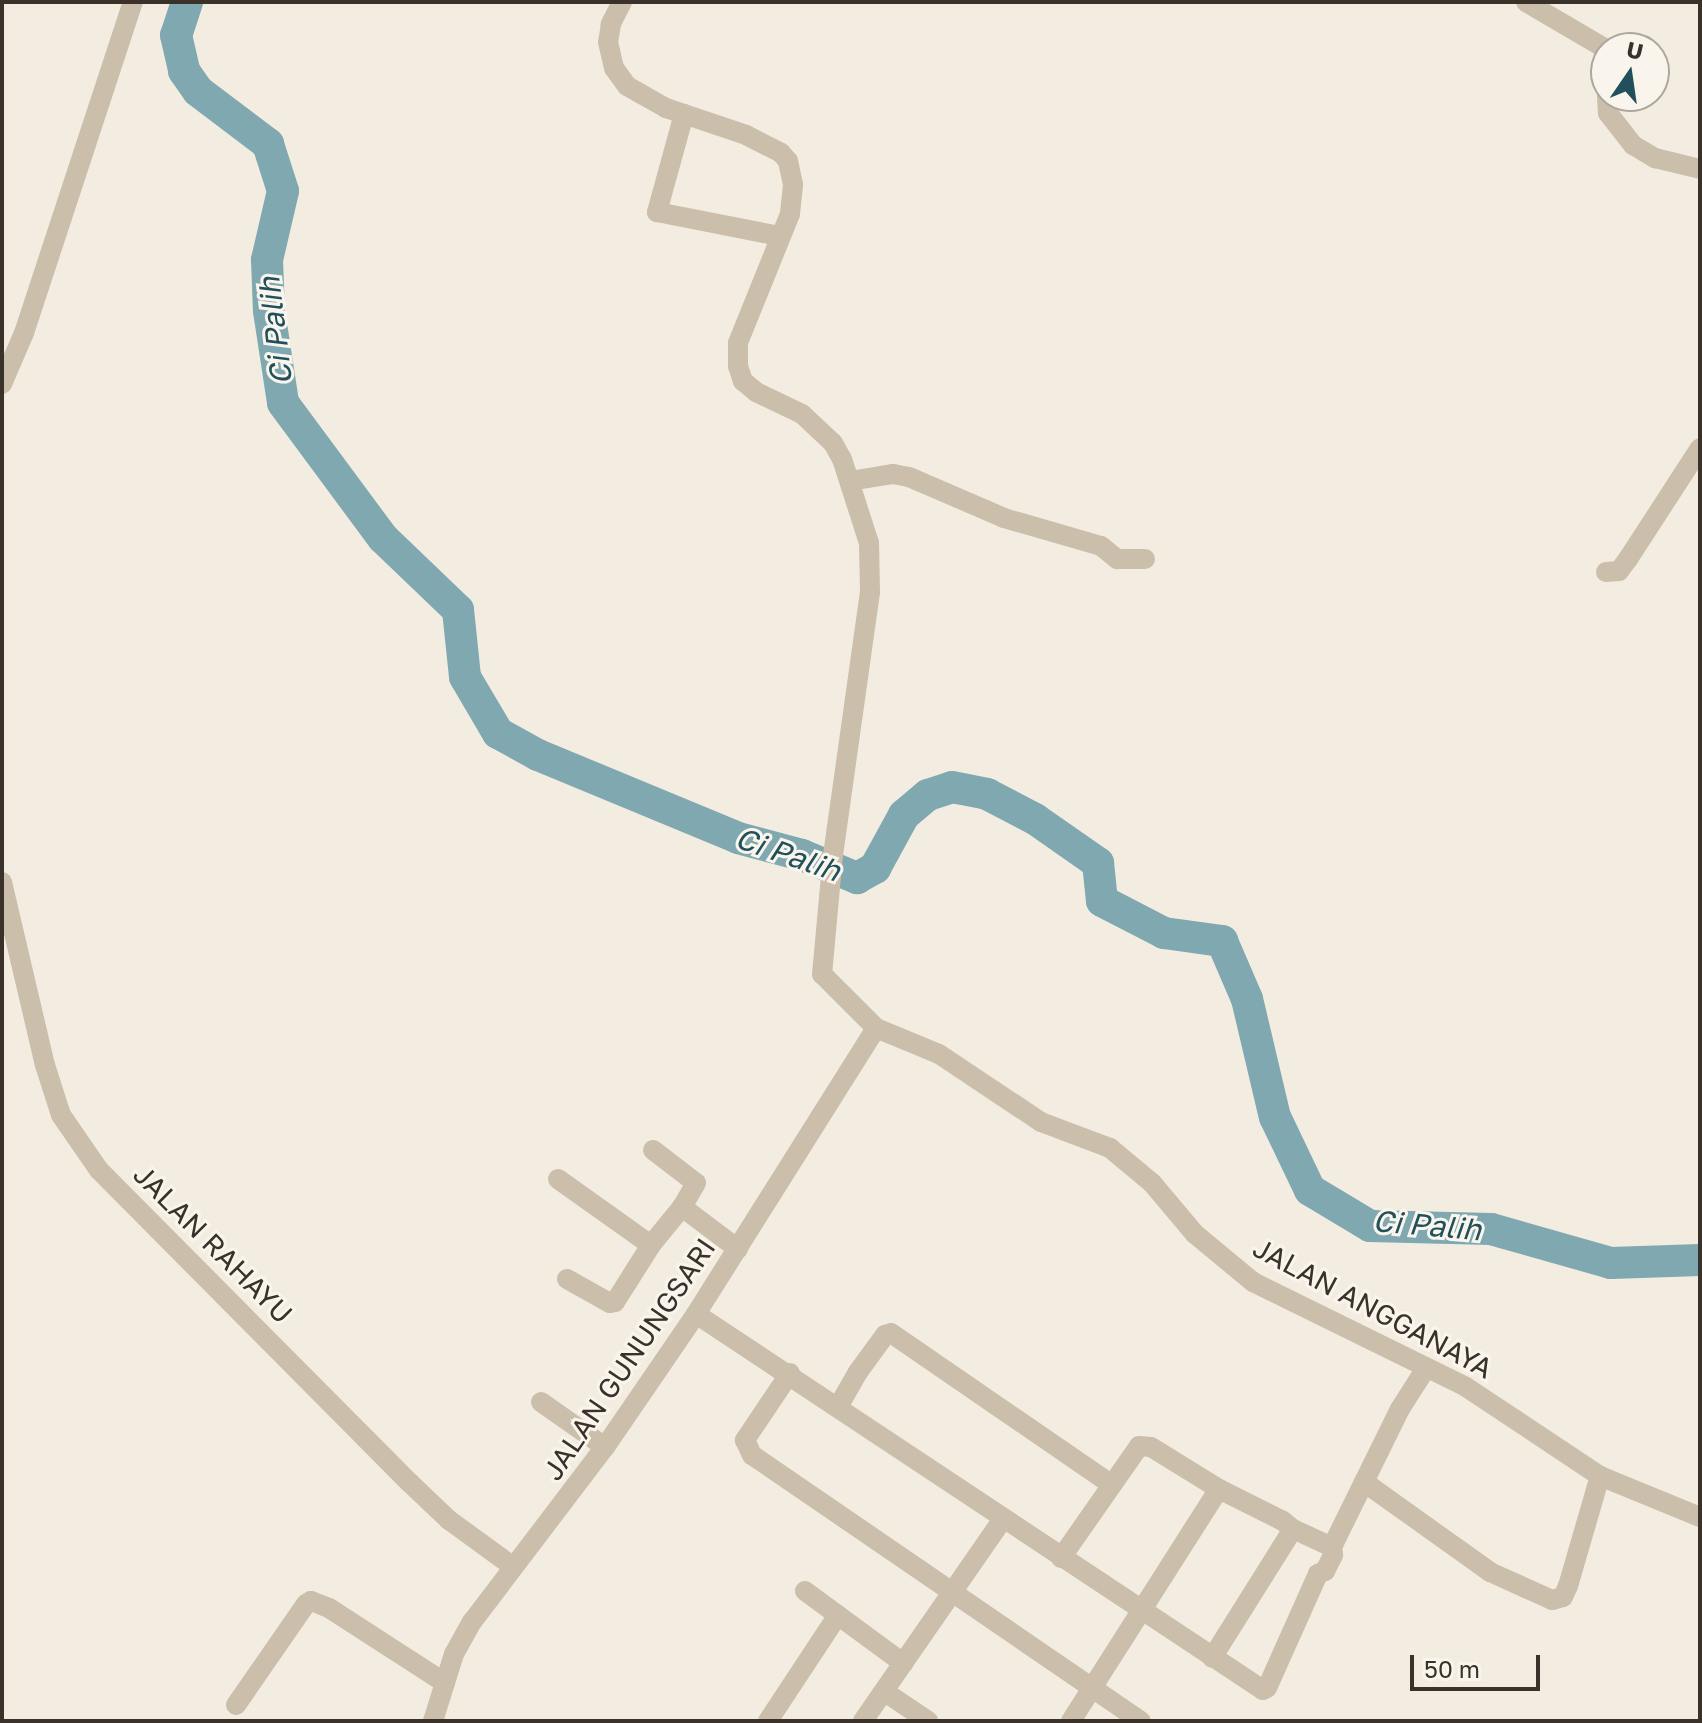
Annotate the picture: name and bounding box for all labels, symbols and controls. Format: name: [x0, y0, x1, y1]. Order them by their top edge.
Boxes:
north arrow: [1590, 32, 1670, 112]
text: U: [1624, 35, 1646, 65]
water label: Ci Palih: [251, 275, 299, 387]
water label: Ci Palih: [731, 819, 845, 889]
street label: JALAN RAHAYU: [127, 1158, 299, 1330]
water label: Ci Palih: [1371, 1202, 1483, 1248]
street label: JALAN ANGGANAYA: [1248, 1231, 1498, 1385]
street label: JALAN GUNUNGSARI: [536, 1232, 722, 1486]
scale bar: [1414, 1639, 1544, 1689]
text: 50 m: [1424, 1654, 1480, 1683]

